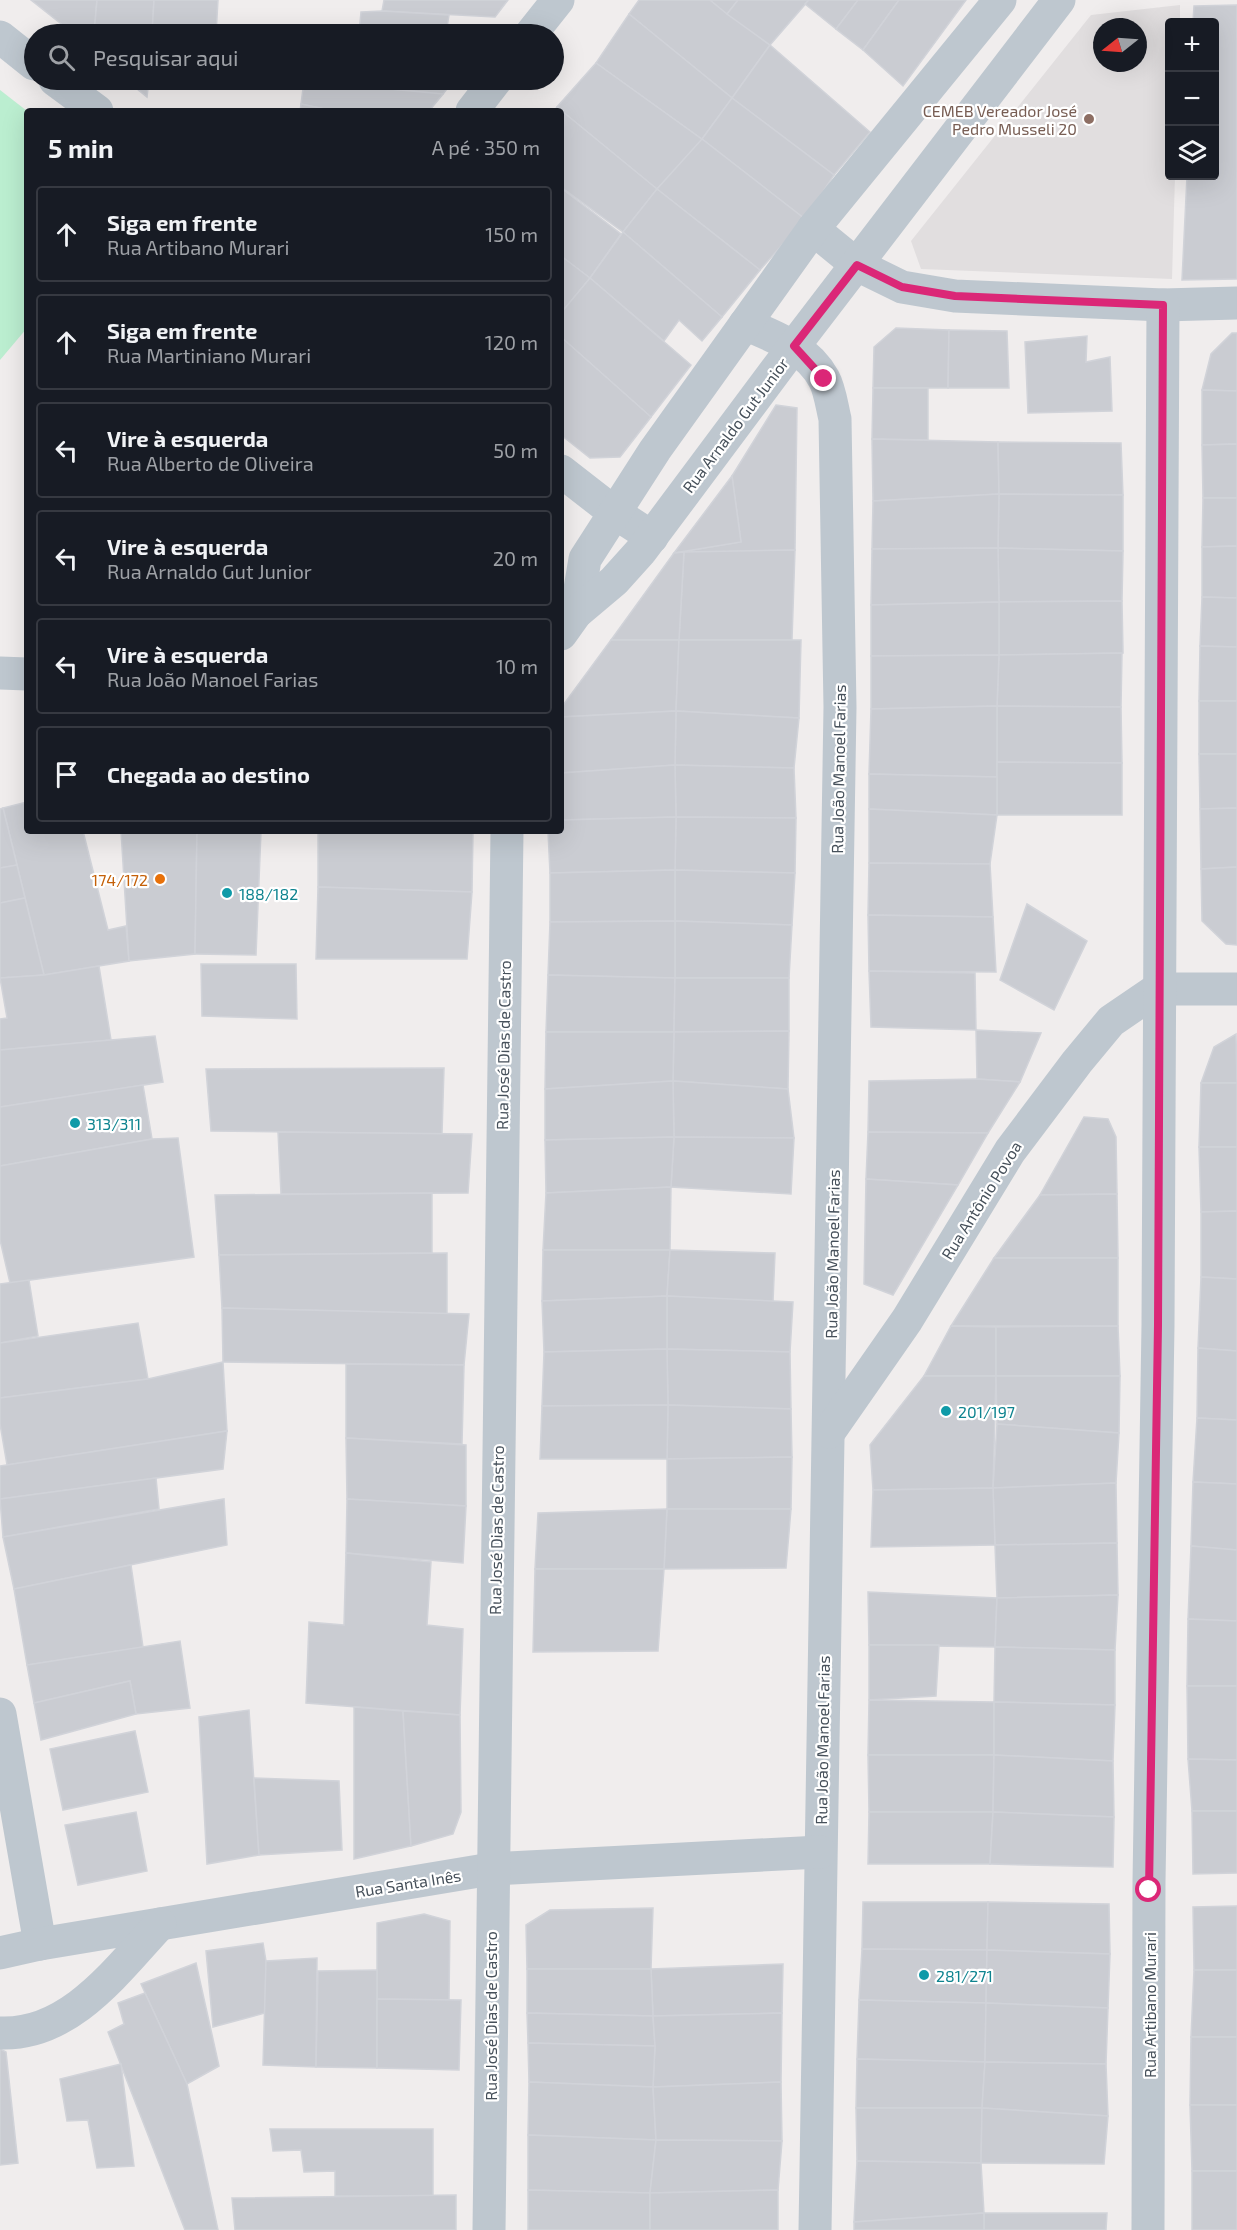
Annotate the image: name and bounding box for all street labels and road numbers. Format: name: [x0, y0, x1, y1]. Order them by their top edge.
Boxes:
street label: Rua Arnaldo Gut Junior: [678, 353, 792, 496]
street label: Rua João Manoel Farias: [827, 684, 849, 854]
street label: Rua José Dias de Castro: [492, 960, 514, 1130]
street label: Rua Antônio Povoa: [937, 1137, 1025, 1263]
street label: Rua João Manoel Farias: [821, 1169, 843, 1339]
street label: Rua José Dias de Castro: [485, 1445, 507, 1615]
street label: Rua João Manoel Farias: [811, 1655, 833, 1825]
street label: Rua Santa Inês: [354, 1865, 462, 1901]
street label: Rua José Dias de Castro: [481, 1931, 500, 2101]
street label: Rua Artibano Murari: [1140, 1932, 1159, 2078]

